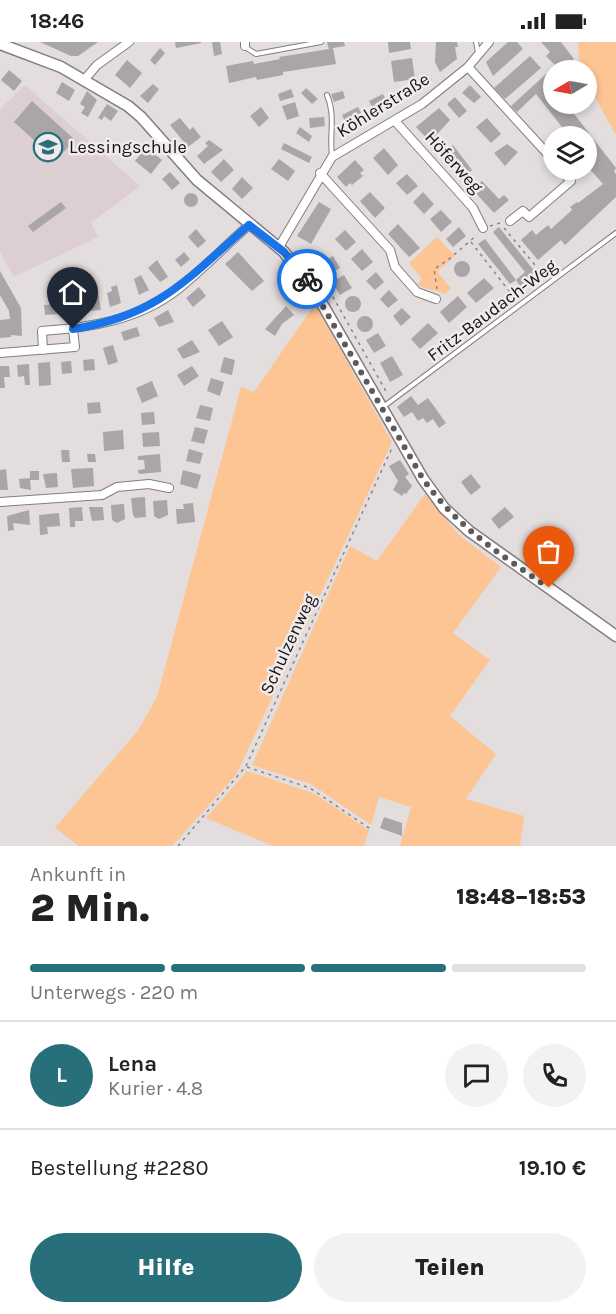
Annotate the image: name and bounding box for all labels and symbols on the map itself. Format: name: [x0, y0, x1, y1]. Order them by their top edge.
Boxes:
north arrow: [543, 60, 597, 114]
street label: Köhlerstraße: [332, 68, 434, 142]
street label: Höferweg: [420, 126, 488, 198]
school or university icon: Lessingschule: [32, 131, 64, 163]
place label: Lessingschule: [69, 136, 187, 158]
courier: [277, 249, 337, 309]
street label: Fritz-Baudach-Weg: [423, 254, 561, 366]
pin: [47, 267, 98, 329]
pin: [523, 526, 574, 588]
street label: Schulzenweg: [255, 590, 321, 698]

